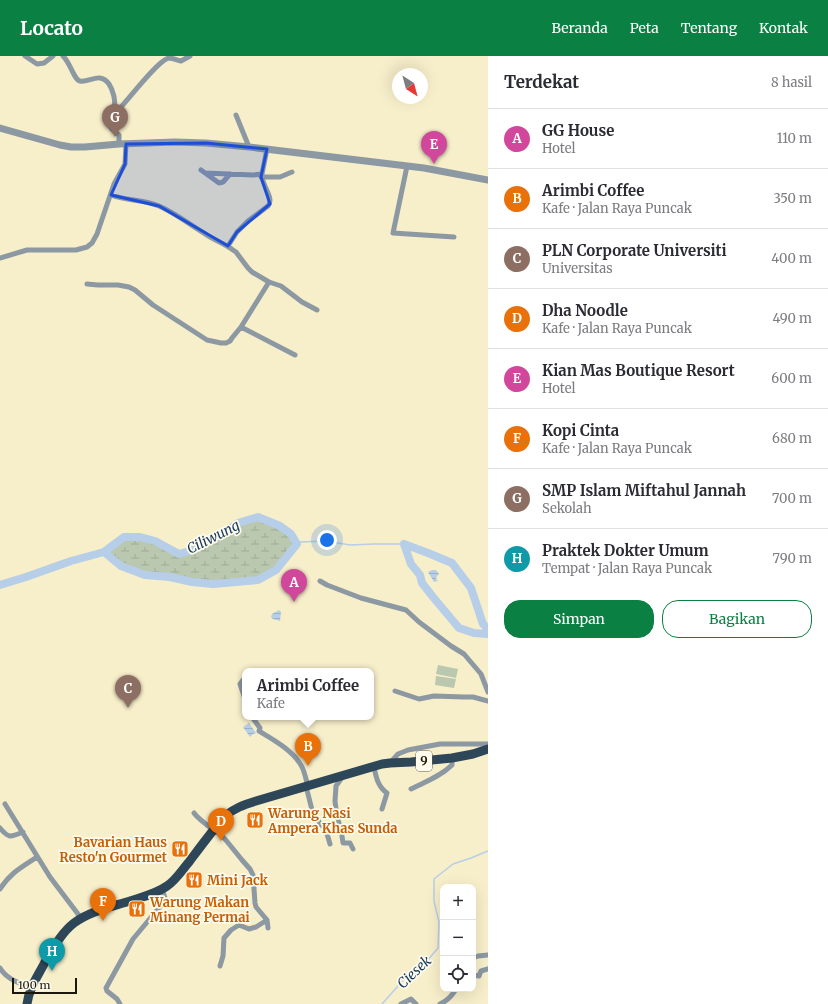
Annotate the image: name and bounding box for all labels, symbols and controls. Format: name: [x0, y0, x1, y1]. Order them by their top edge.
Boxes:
text: Locato: [20, 16, 83, 40]
text: Beranda: [552, 19, 608, 37]
text: Peta: [630, 19, 659, 37]
text: Tentang: [681, 19, 737, 37]
text: Kontak: [759, 19, 808, 37]
north arrow: [392, 68, 428, 104]
text: Terdekat: [504, 71, 579, 93]
text: 8 hasil: [771, 74, 812, 91]
pin: G: [102, 104, 128, 137]
text: GG House: [542, 121, 614, 140]
text: A: [512, 130, 522, 147]
text: 110 m: [777, 130, 812, 147]
pin: E: [421, 131, 447, 164]
text: Hotel: [542, 140, 575, 157]
text: Arimbi Coffee: [542, 181, 644, 200]
text: B: [512, 190, 522, 207]
text: 350 m: [774, 190, 812, 207]
text: Kafe · Jalan Raya Puncak: [542, 200, 692, 217]
text: PLN Corporate Universiti: [542, 241, 727, 260]
text: C: [513, 250, 521, 267]
text: 400 m: [771, 250, 812, 267]
text: Universitas: [542, 260, 613, 277]
text: Dha Noodle: [542, 301, 628, 320]
text: D: [512, 310, 522, 327]
text: 490 m: [773, 310, 812, 327]
text: Kafe · Jalan Raya Puncak: [542, 320, 692, 337]
text: Kian Mas Boutique Resort: [542, 361, 735, 380]
text: E: [513, 370, 521, 387]
text: 600 m: [771, 370, 812, 387]
text: Hotel: [542, 380, 575, 397]
text: Kopi Cinta: [542, 421, 619, 440]
text: F: [513, 430, 521, 447]
text: 680 m: [772, 430, 812, 447]
text: Kafe · Jalan Raya Puncak: [542, 440, 692, 457]
text: SMP Islam Miftahul Jannah: [542, 481, 746, 500]
text: G: [512, 490, 522, 507]
text: 700 m: [772, 490, 812, 507]
text: Sekolah: [542, 500, 592, 517]
water label: Ciliwung: [184, 516, 243, 558]
your location: [317, 530, 337, 550]
text: Praktek Dokter Umum: [542, 541, 709, 560]
text: H: [512, 550, 522, 567]
text: 790 m: [773, 550, 812, 567]
text: Tempat · Jalan Raya Puncak: [542, 560, 712, 577]
pin: A: [281, 569, 307, 602]
button: Simpan: [504, 600, 654, 638]
button: Bagikan: [662, 600, 812, 638]
popup: [242, 668, 374, 720]
pin: C: [115, 675, 141, 708]
text: Arimbi Coffee: [257, 676, 359, 695]
text: Kafe: [257, 695, 285, 712]
pin: B: [295, 733, 321, 766]
road number: 9: [416, 751, 432, 771]
place label: Warung Nasi Ampera Khas Sunda: [267, 805, 398, 837]
pin: D: [208, 808, 234, 841]
restaurant icon: Warung Nasi Ampera Khas Sunda: [245, 810, 265, 830]
place label: Bavarian Haus Resto'n Gourmet: [59, 834, 168, 866]
restaurant icon: Bavarian Haus Resto'n Gourmet: [170, 839, 190, 859]
restaurant icon: Mini Jack: [184, 870, 204, 890]
place label: Mini Jack: [207, 872, 269, 889]
map controls: [440, 884, 476, 992]
button: +: [440, 884, 476, 920]
pin: F: [90, 888, 116, 921]
place label: Warung Makan Minang Permai: [149, 894, 250, 926]
restaurant icon: Warung Makan Minang Permai: [127, 899, 147, 919]
button: −: [440, 920, 476, 956]
pin: H: [39, 938, 65, 971]
water label: Ciesek: [393, 951, 435, 992]
button: locate: [440, 956, 476, 992]
scale bar: [12, 976, 77, 995]
text: 100 m: [18, 978, 50, 992]

